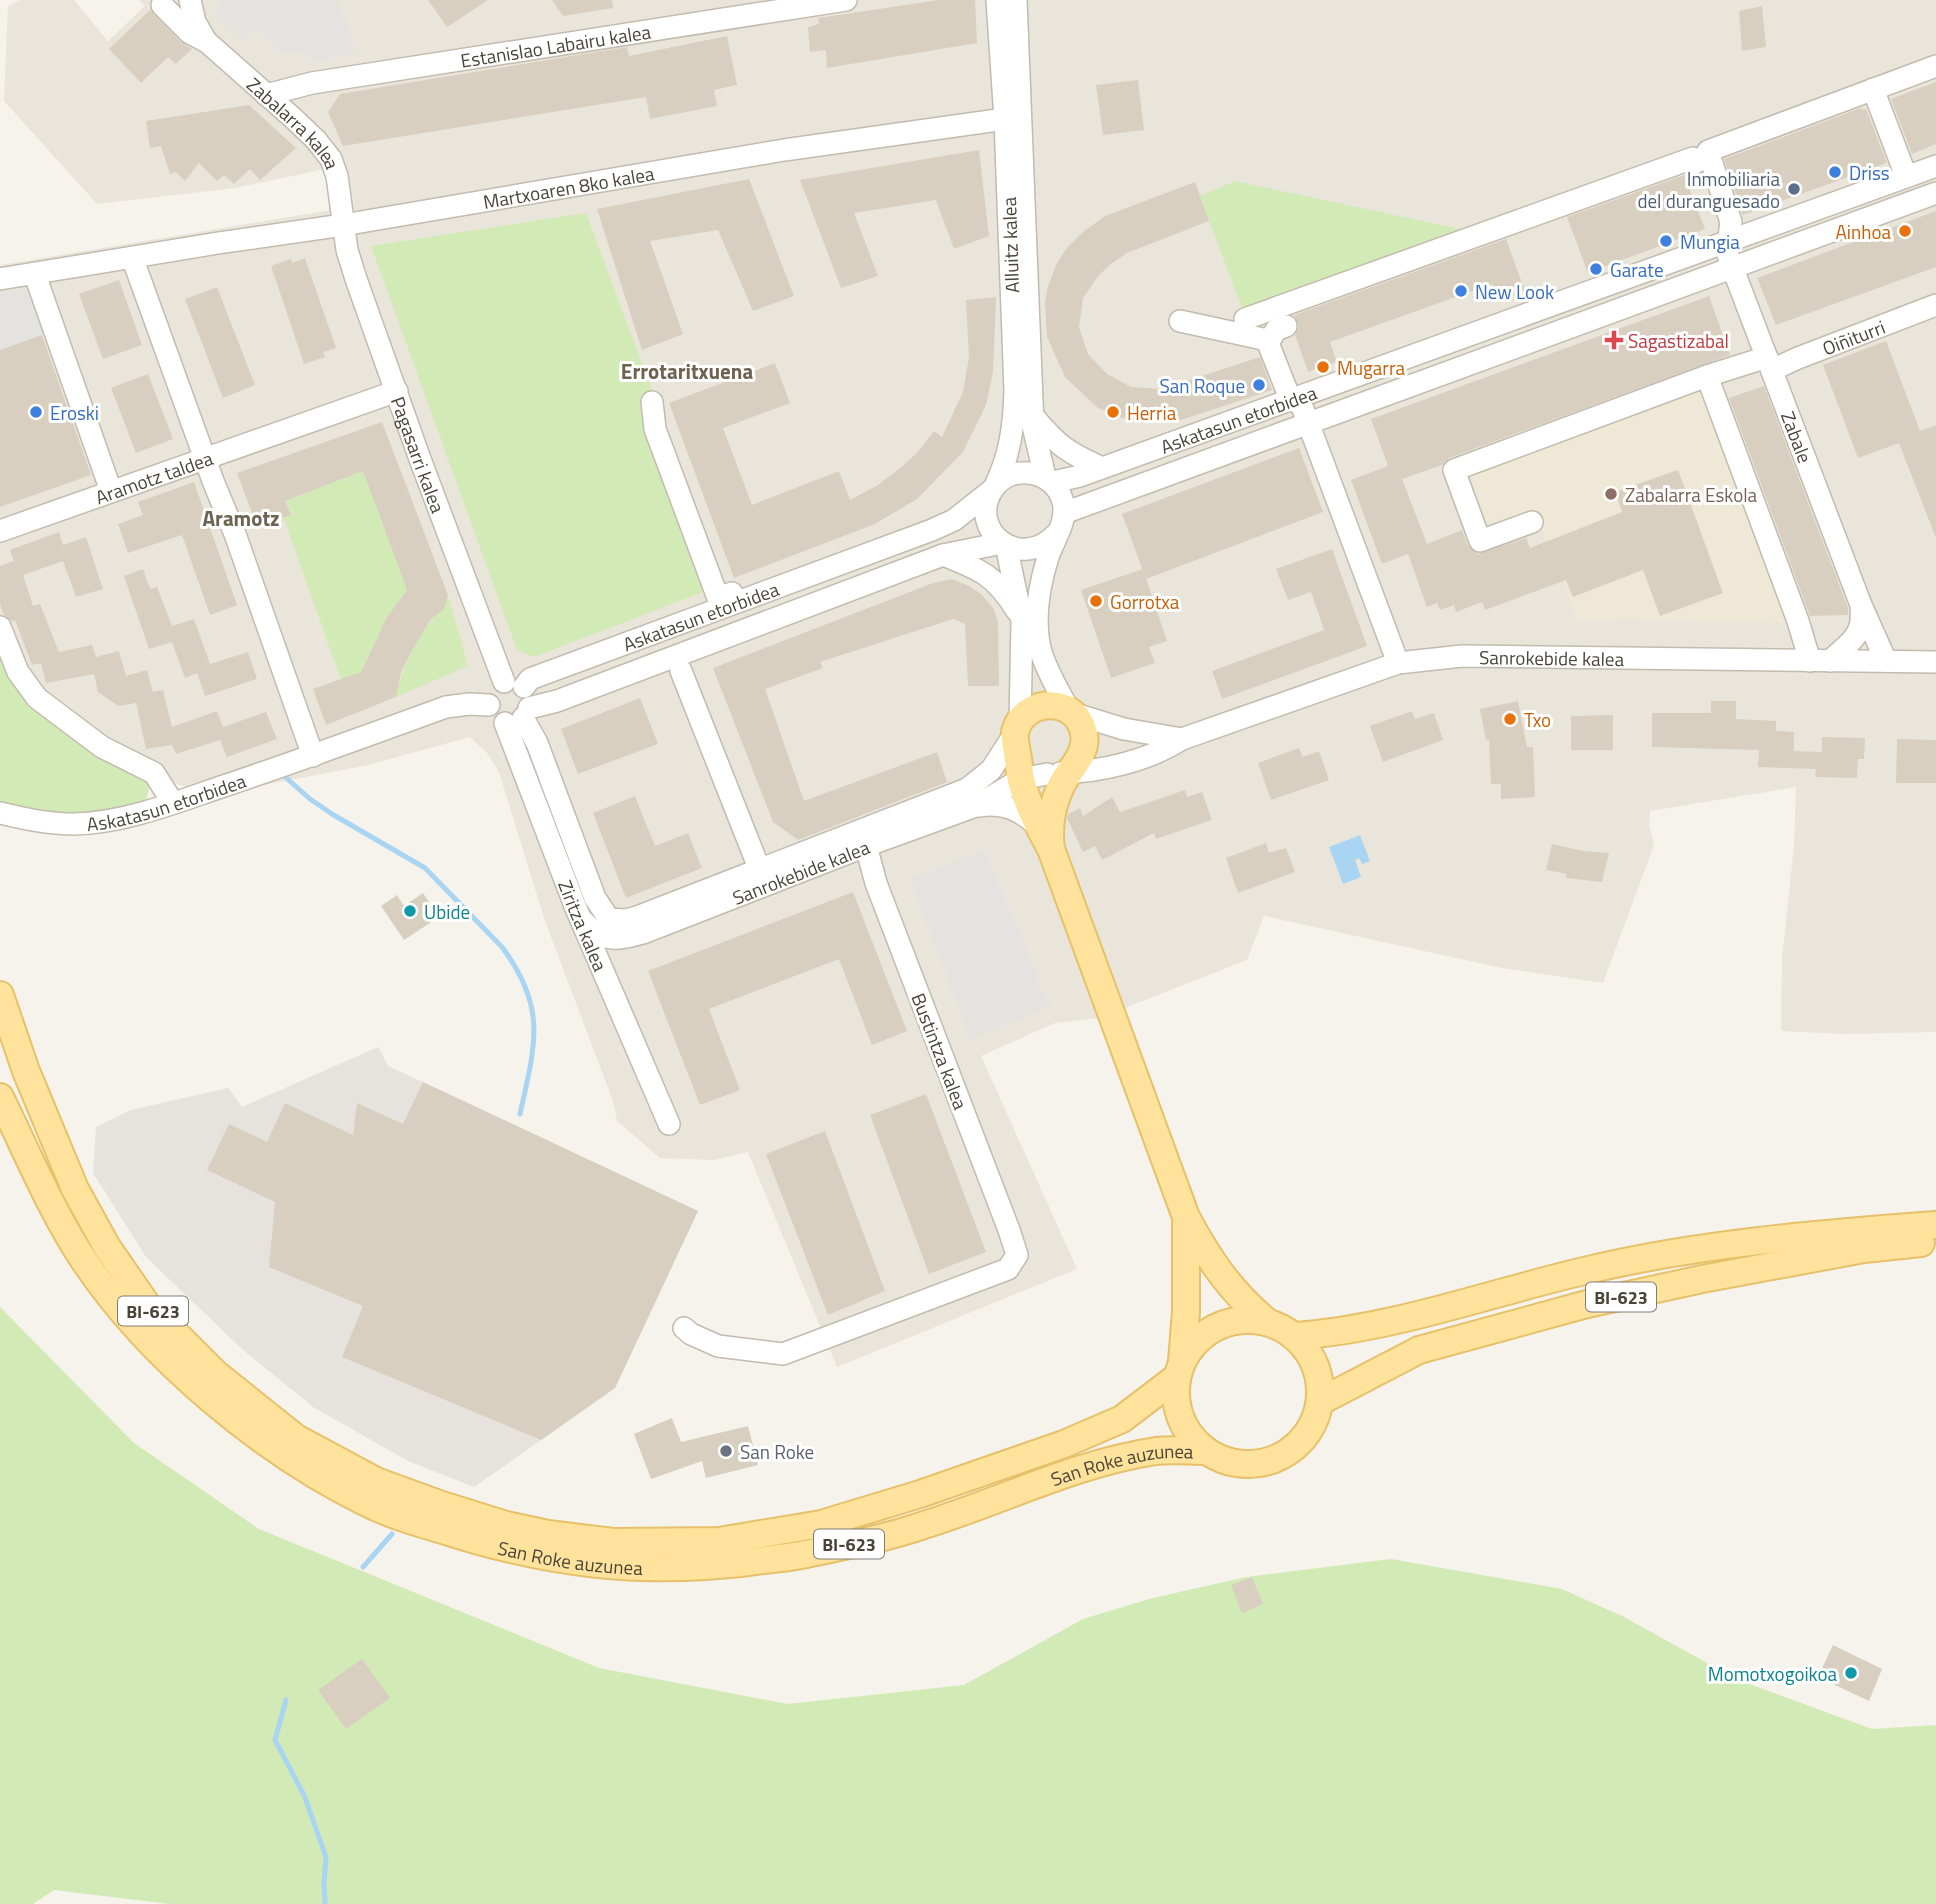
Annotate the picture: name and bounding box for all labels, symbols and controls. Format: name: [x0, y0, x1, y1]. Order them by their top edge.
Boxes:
street label: Estanislao Labairu kalea: [458, 16, 653, 74]
street label: Zabalarra kalea: [241, 70, 348, 173]
street label: Martxoaren 8ko kalea: [481, 158, 657, 215]
place label: Driss: [1849, 158, 1890, 187]
place label: Inmobiliaria del duranguesado: [1637, 164, 1780, 215]
marker: Driss: [1827, 164, 1843, 180]
marker: Inmobiliaria del duranguesado: [1786, 181, 1802, 197]
street label: Alluitz kalea: [994, 196, 1026, 293]
place label: Ainhoa: [1836, 217, 1891, 246]
marker: Ainhoa: [1897, 223, 1913, 239]
place label: Mungia: [1680, 227, 1740, 256]
marker: Mungia: [1658, 233, 1674, 249]
place label: Garate: [1610, 255, 1664, 284]
marker: Garate: [1588, 261, 1604, 277]
place label: New Look: [1475, 277, 1554, 306]
marker: New Look: [1453, 283, 1469, 299]
street label: Oiñiturri: [1818, 311, 1889, 362]
place label: Sagastizabal: [1628, 326, 1729, 355]
marker: Sagastizabal: [1606, 332, 1622, 348]
place label: Mugarra: [1337, 353, 1405, 382]
district label: Errotaritxuena: [621, 355, 753, 387]
marker: Mugarra: [1315, 359, 1331, 375]
place label: San Roque: [1160, 371, 1245, 400]
street label: Askatasun etorbidea: [1156, 377, 1321, 460]
marker: San Roque: [1251, 377, 1267, 393]
street label: Pagasarri kalea: [384, 392, 454, 517]
place label: Eroski: [50, 398, 99, 427]
place label: Herria: [1127, 398, 1177, 427]
marker: Eroski: [28, 404, 44, 420]
marker: Herria: [1105, 404, 1121, 420]
street label: Zabale: [1774, 407, 1820, 467]
street label: Aramotz taldea: [91, 443, 217, 511]
place label: Zabalarra Eskola: [1625, 480, 1758, 509]
marker: Zabalarra Eskola: [1603, 486, 1619, 502]
district label: Aramotz: [202, 502, 280, 534]
street label: Askatasun etorbidea: [618, 573, 783, 658]
place label: Gorrotxa: [1110, 587, 1180, 616]
marker: Gorrotxa: [1088, 593, 1104, 609]
street label: Sanrokebide kalea: [1479, 642, 1625, 673]
place label: Txo: [1524, 705, 1551, 734]
marker: Txo: [1502, 711, 1518, 727]
street label: Askatasun etorbidea: [85, 765, 250, 838]
street label: Sanrokebide kalea: [728, 831, 874, 911]
street label: Ziritza kalea: [552, 876, 616, 976]
place label: Ubide: [424, 897, 470, 926]
marker: Ubide: [402, 903, 418, 919]
street label: Bustintza kalea: [904, 989, 976, 1114]
road number: BI-623: [1586, 1282, 1656, 1312]
road number: BI-623: [118, 1296, 188, 1326]
street label: San Roke auzunea: [1046, 1436, 1194, 1493]
place label: San Roke: [740, 1437, 814, 1466]
marker: San Roke: [718, 1443, 734, 1459]
road number: BI-623: [814, 1530, 884, 1559]
street label: San Roke auzunea: [495, 1532, 644, 1582]
place label: Momotxogoikoa: [1708, 1659, 1837, 1688]
marker: Momotxogoikoa: [1843, 1665, 1859, 1681]

